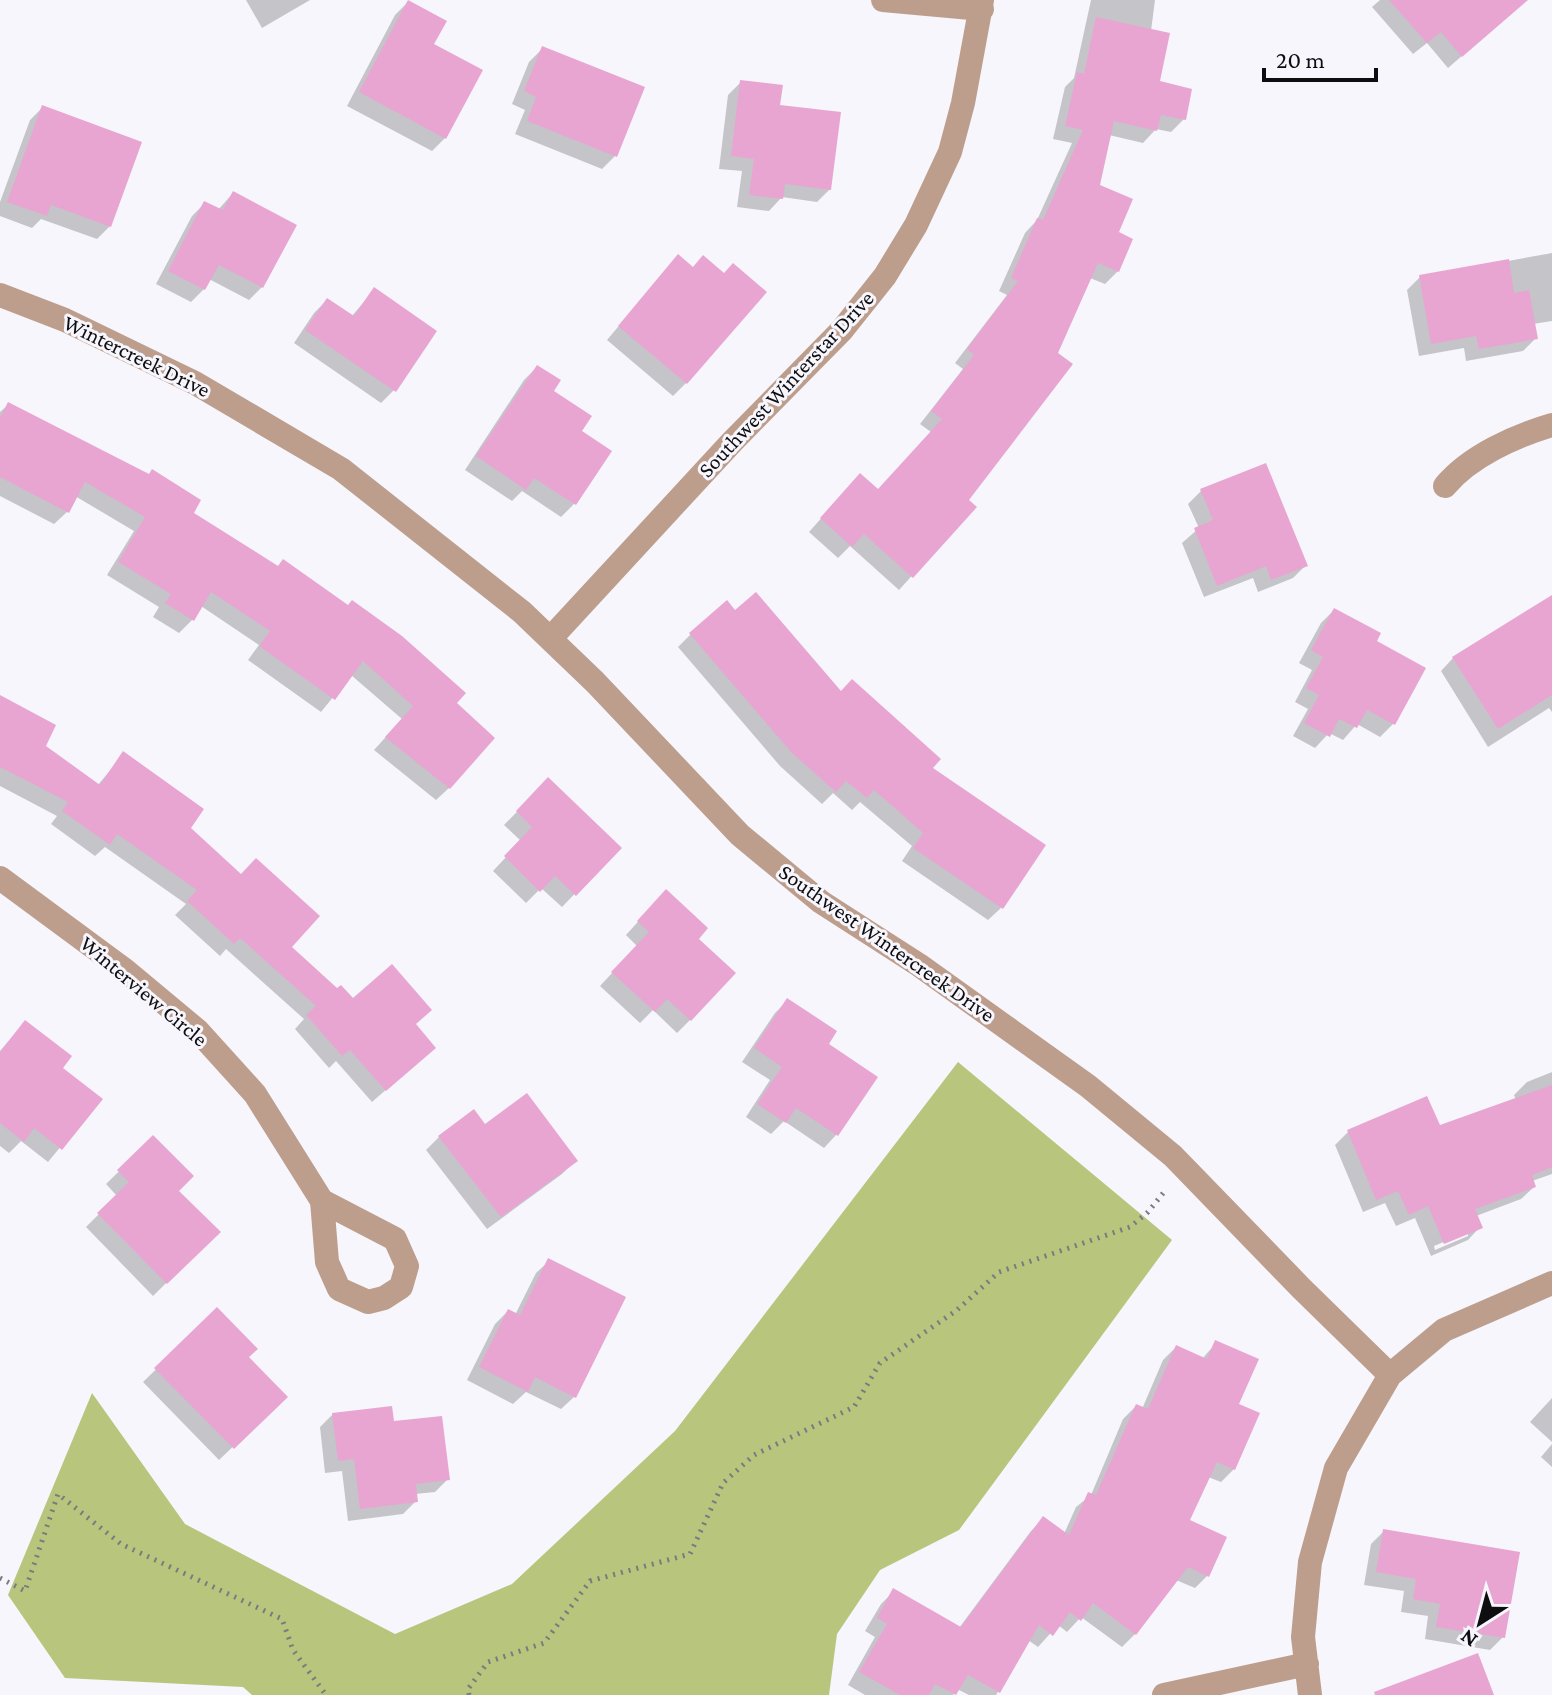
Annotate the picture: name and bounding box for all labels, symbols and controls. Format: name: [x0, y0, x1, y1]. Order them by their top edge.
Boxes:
scale bar: [1264, 32, 1376, 82]
text: 20 m: [1276, 46, 1325, 73]
street label: Southwest Winterstar Drive: [693, 286, 879, 482]
street label: Wintercreek Drive: [60, 310, 214, 402]
street label: Southwest Wintercreek Drive: [774, 859, 1000, 1027]
street label: Winterview Circle: [75, 930, 213, 1052]
north arrow: [1440, 1583, 1520, 1663]
text: N: [1455, 1624, 1482, 1653]

